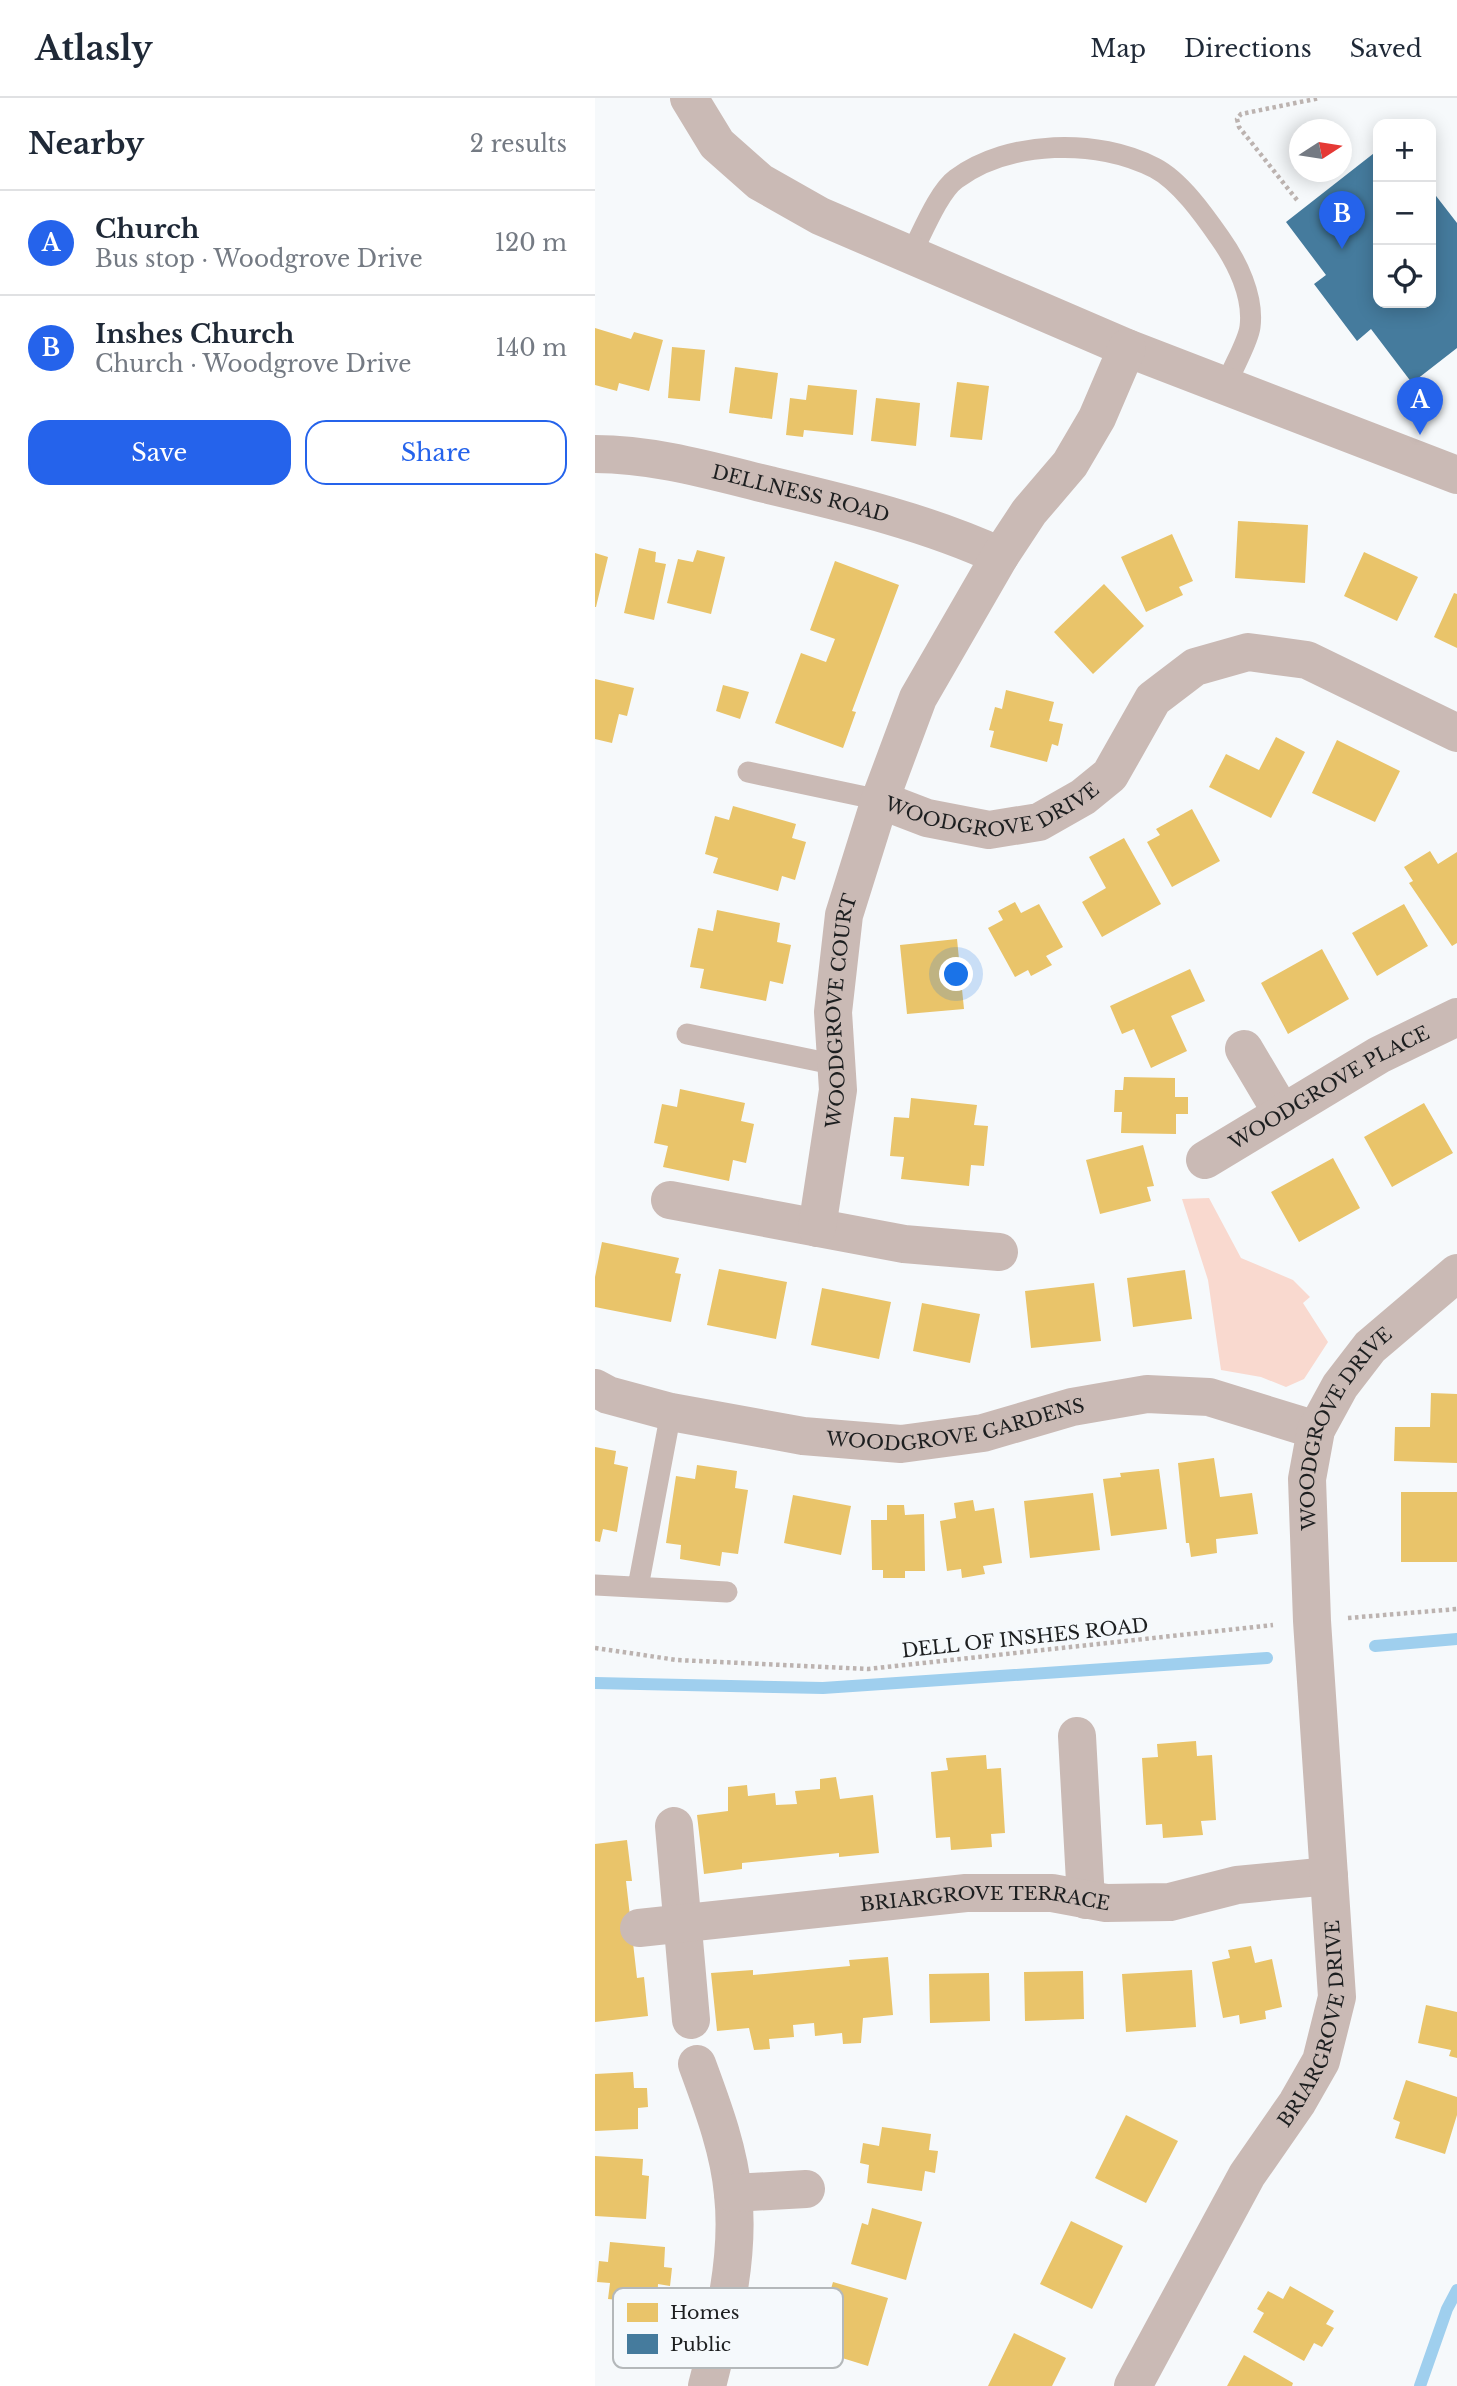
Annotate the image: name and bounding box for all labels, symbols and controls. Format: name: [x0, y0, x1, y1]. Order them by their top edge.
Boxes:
text: Atlasly: [35, 28, 153, 69]
text: Map: [1090, 34, 1146, 63]
text: Directions: [1184, 34, 1312, 63]
text: Saved: [1350, 34, 1422, 63]
north arrow: [1289, 119, 1352, 182]
map controls: [1373, 119, 1436, 308]
button: +: [1373, 119, 1436, 182]
text: Nearby: [28, 125, 144, 162]
text: 2 results: [470, 130, 567, 158]
button: −: [1373, 182, 1436, 245]
pin: B: [1319, 191, 1365, 249]
text: Church: [95, 213, 199, 245]
text: A: [42, 229, 60, 257]
text: 120 m: [495, 229, 567, 257]
text: Bus stop · Woodgrove Drive: [95, 245, 423, 273]
button: locate: [1373, 245, 1436, 308]
text: Inshes Church: [95, 318, 294, 350]
text: B: [42, 334, 60, 362]
text: 140 m: [496, 334, 567, 362]
text: Church · Woodgrove Drive: [95, 350, 411, 378]
pin: A: [1397, 377, 1443, 435]
button: Save: [28, 420, 291, 485]
button: Share: [305, 420, 567, 485]
street label: DELLNESS ROAD: [710, 460, 892, 527]
street label: WOODGROVE DRIVE: [881, 777, 1103, 842]
street label: WOODGROVE COURT: [821, 891, 861, 1131]
your location: [939, 957, 973, 991]
street label: WOODGROVE PLACE: [1224, 1021, 1433, 1155]
street label: WOODGROVE DRIVE: [1295, 1322, 1396, 1532]
street label: WOODGROVE GARDENS: [824, 1394, 1086, 1455]
street label: DELL OF INSHES ROAD: [901, 1614, 1149, 1662]
street label: BRIARGROVE TERRACE: [859, 1882, 1112, 1916]
street label: BRIARGROVE DRIVE: [1273, 1919, 1349, 2131]
legend: [613, 2288, 843, 2368]
text: Homes: [670, 2301, 739, 2324]
text: Public: [670, 2333, 731, 2356]

